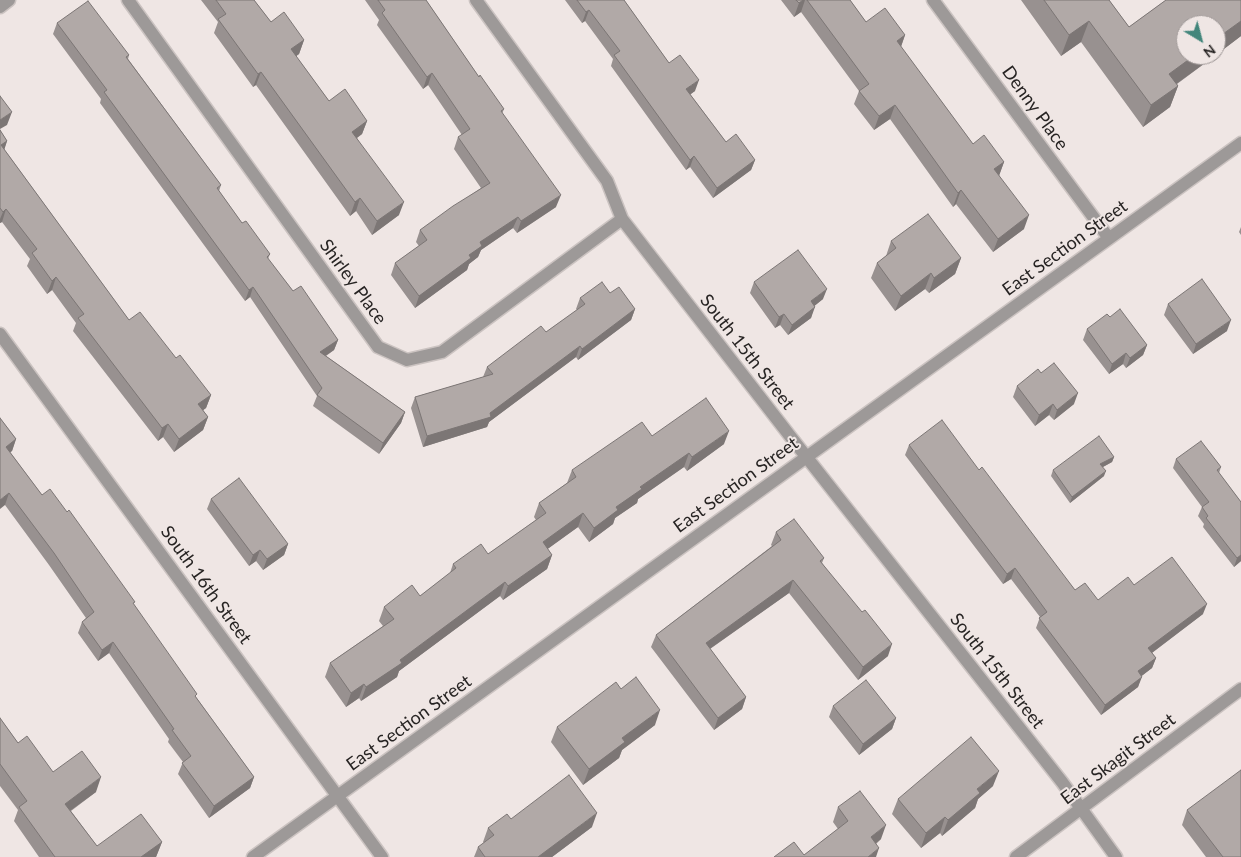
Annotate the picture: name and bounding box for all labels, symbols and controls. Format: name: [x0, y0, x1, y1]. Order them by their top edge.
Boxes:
north arrow: [1176, 15, 1226, 65]
text: N: [1200, 42, 1219, 62]
street label: Denny Place: [997, 62, 1073, 154]
street label: East Section Street: [998, 195, 1132, 301]
street label: Shirley Place: [315, 235, 391, 329]
street label: South 15th Street: [695, 290, 799, 414]
street label: East Section Street: [669, 432, 803, 538]
street label: South 16th Street: [156, 522, 256, 648]
street label: South 15th Street: [945, 609, 1049, 733]
street label: East Section Street: [342, 670, 476, 776]
street label: East Skagit Street: [1056, 709, 1180, 809]

